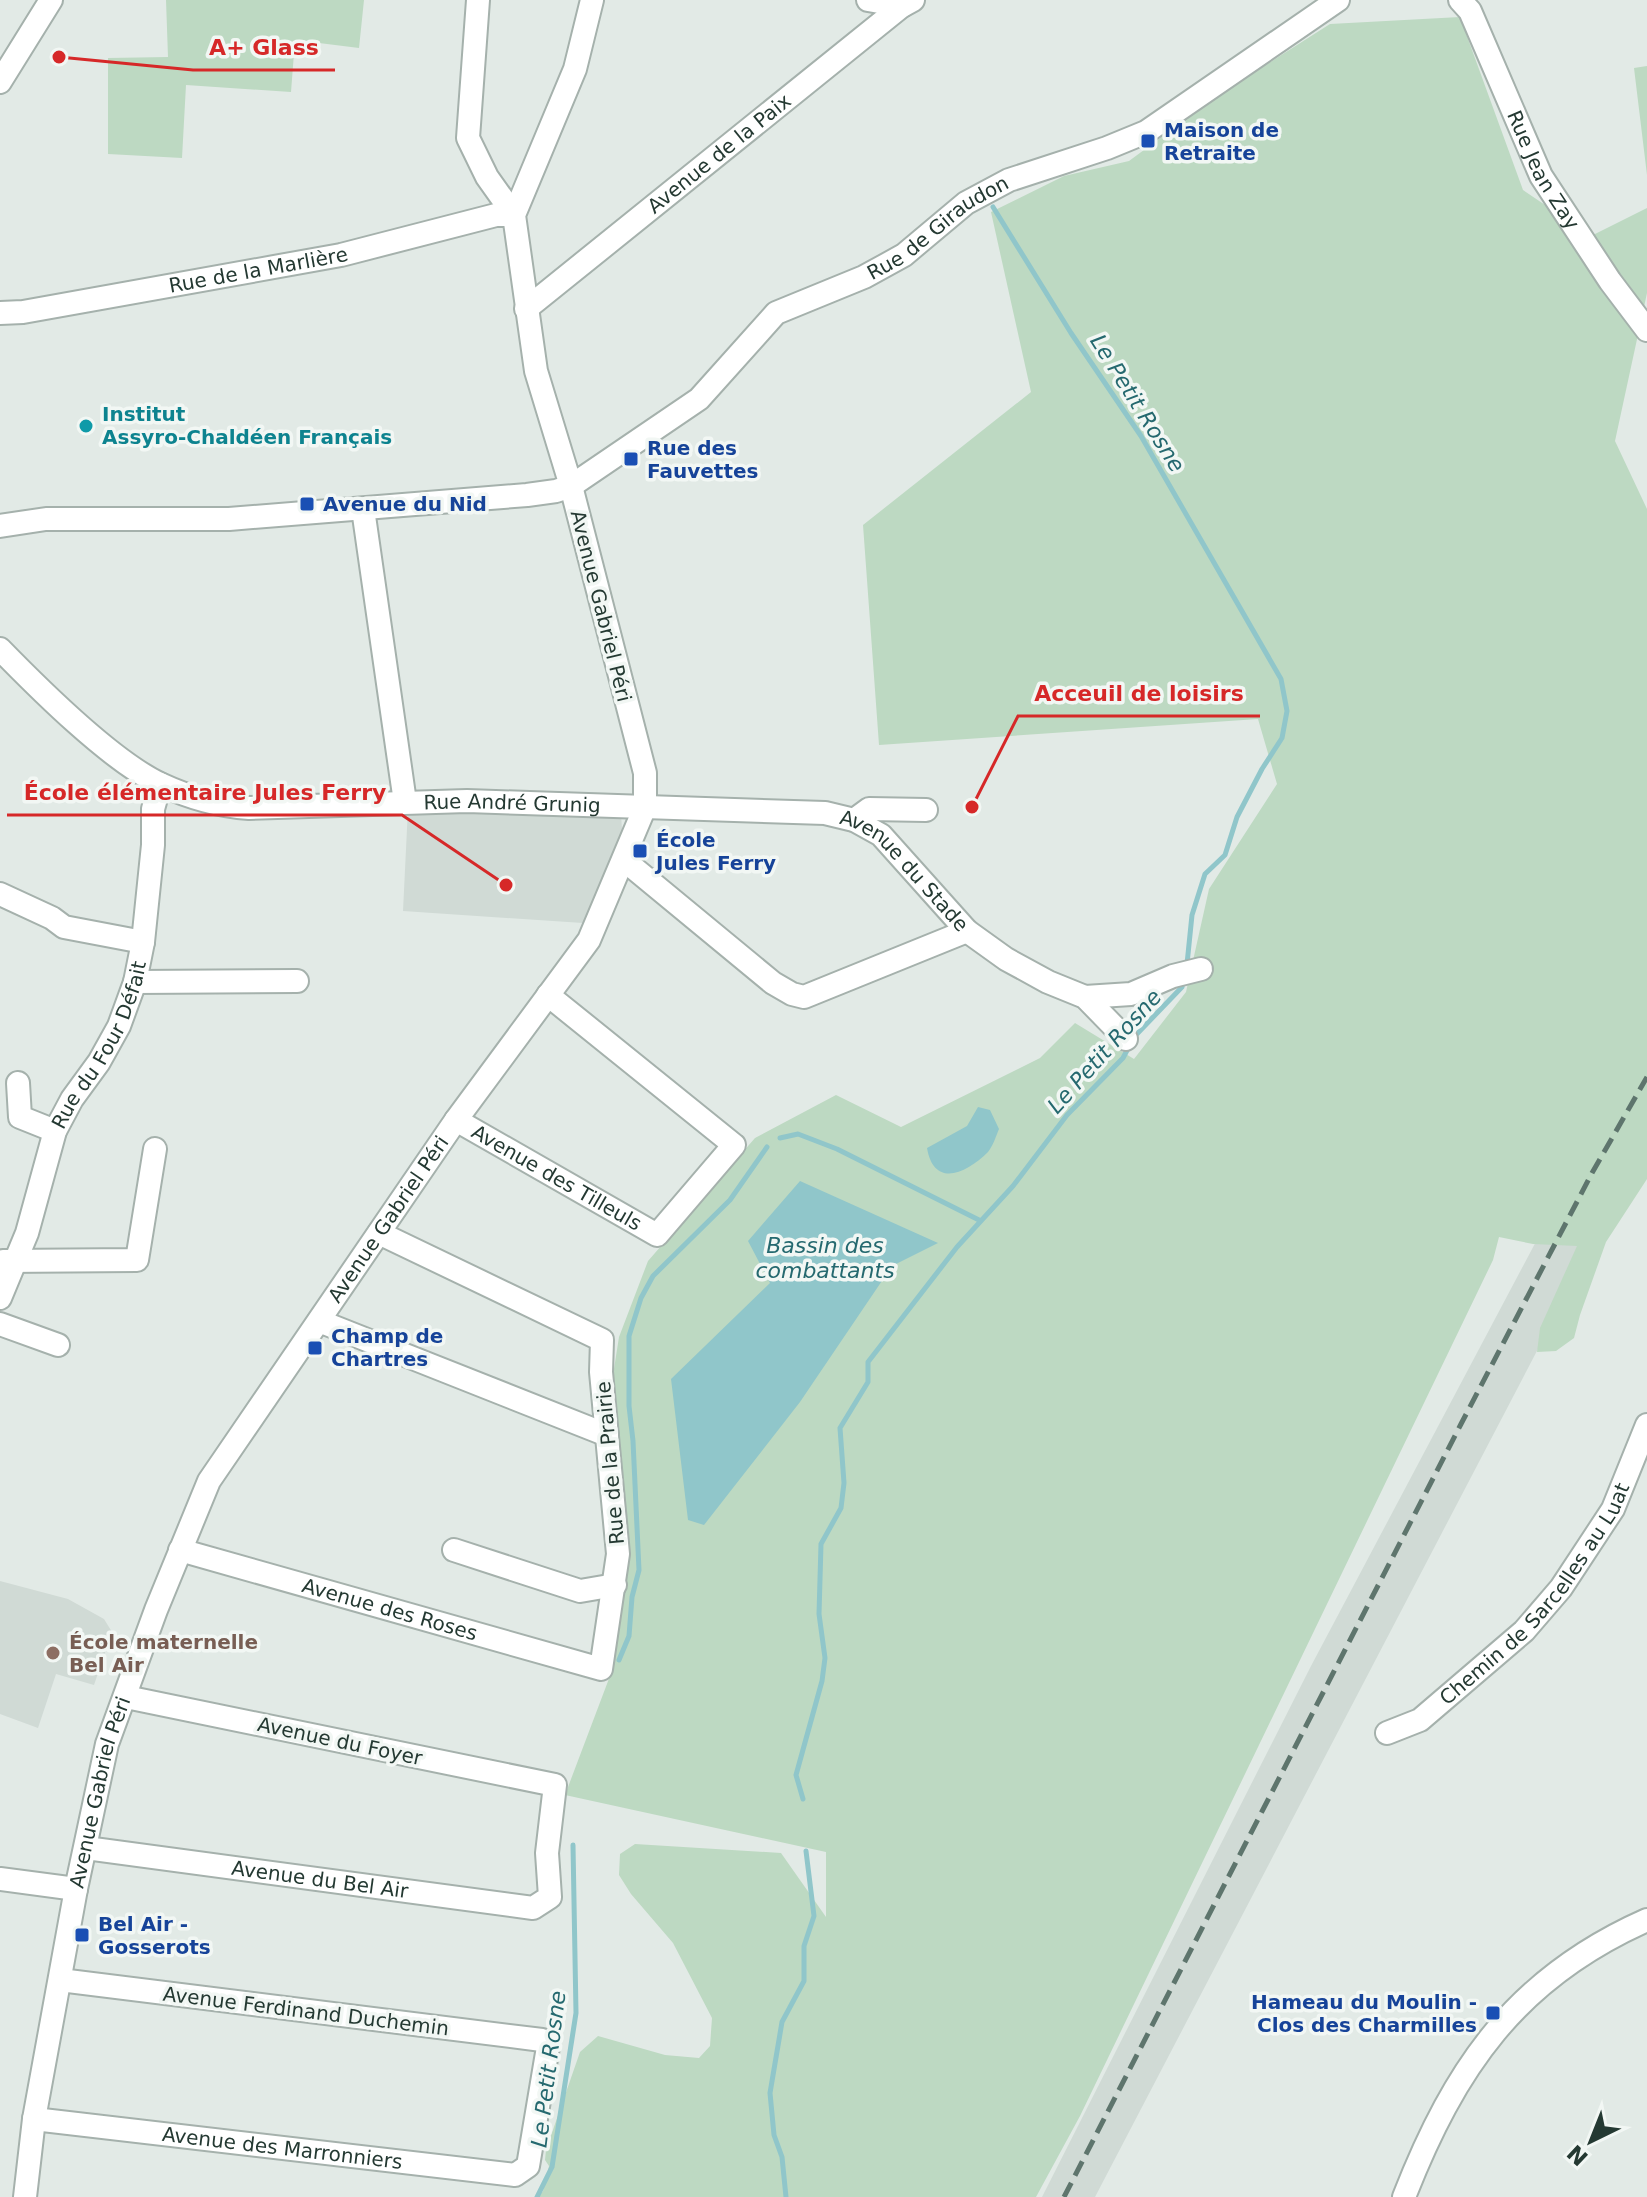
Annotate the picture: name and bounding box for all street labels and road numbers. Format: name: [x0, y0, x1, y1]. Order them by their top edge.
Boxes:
street label: Avenue de la Paix: [643, 88, 796, 218]
street label: Rue Jean Zay: [1502, 107, 1585, 234]
street label: Rue de Giraudon: [863, 171, 1013, 285]
street label: Rue de la Marlière: [167, 242, 350, 298]
street label: Avenue Gabriel Péri: [566, 508, 636, 704]
street label: Rue André Grunig: [423, 789, 601, 817]
street label: Avenue du Stade: [837, 805, 974, 936]
street label: Rue du Four Défait: [46, 959, 151, 1133]
street label: Avenue des Tilleuls: [467, 1120, 646, 1236]
street label: Avenue Gabriel Péri: [323, 1131, 454, 1307]
street label: Rue de la Prairie: [591, 1380, 629, 1546]
street label: Chemin de Sarcelles au Luat: [1435, 1479, 1634, 1710]
street label: Avenue des Roses: [299, 1573, 480, 1645]
street label: Avenue Gabriel Péri: [65, 1693, 135, 1890]
street label: Avenue du Foyer: [255, 1712, 425, 1770]
street label: Avenue du Bel Air: [230, 1856, 410, 1903]
street label: Avenue Ferdinand Duchemin: [162, 1982, 450, 2040]
street label: Avenue des Marronniers: [161, 2122, 404, 2174]

